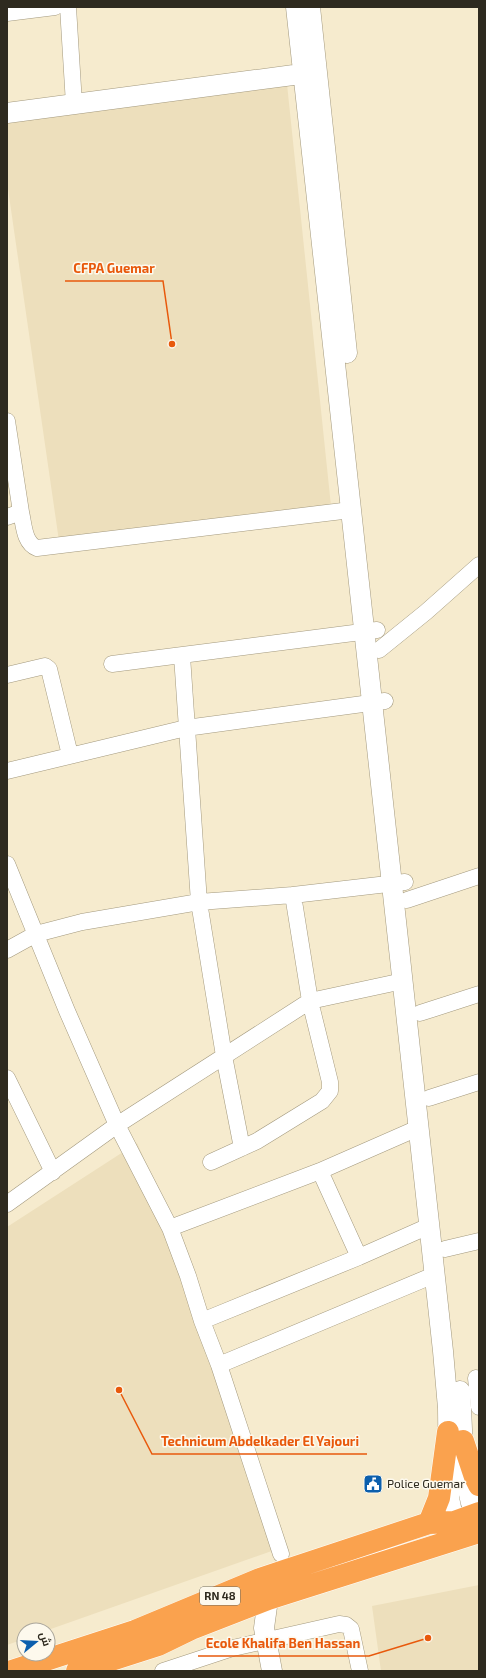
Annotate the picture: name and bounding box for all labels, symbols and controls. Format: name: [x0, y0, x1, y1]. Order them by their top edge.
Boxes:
callout: CFPA Guemar: [65, 256, 163, 281]
text: CFPA Guemar: [73, 260, 155, 276]
callout: Technicum Abdelkader El Yajouri: [152, 1429, 367, 1454]
text: Technicum Abdelkader El Yajouri: [161, 1433, 359, 1449]
public building icon: Police Guemar: [362, 1473, 384, 1495]
place label: Police Guemar: [387, 1476, 465, 1490]
road number: RN 48: [200, 1587, 240, 1605]
north arrow: [16, 1622, 56, 1662]
text: ش: [37, 1630, 54, 1648]
callout: Ecole Khalifa Ben Hassan: [198, 1631, 369, 1656]
text: Ecole Khalifa Ben Hassan: [206, 1635, 360, 1651]

